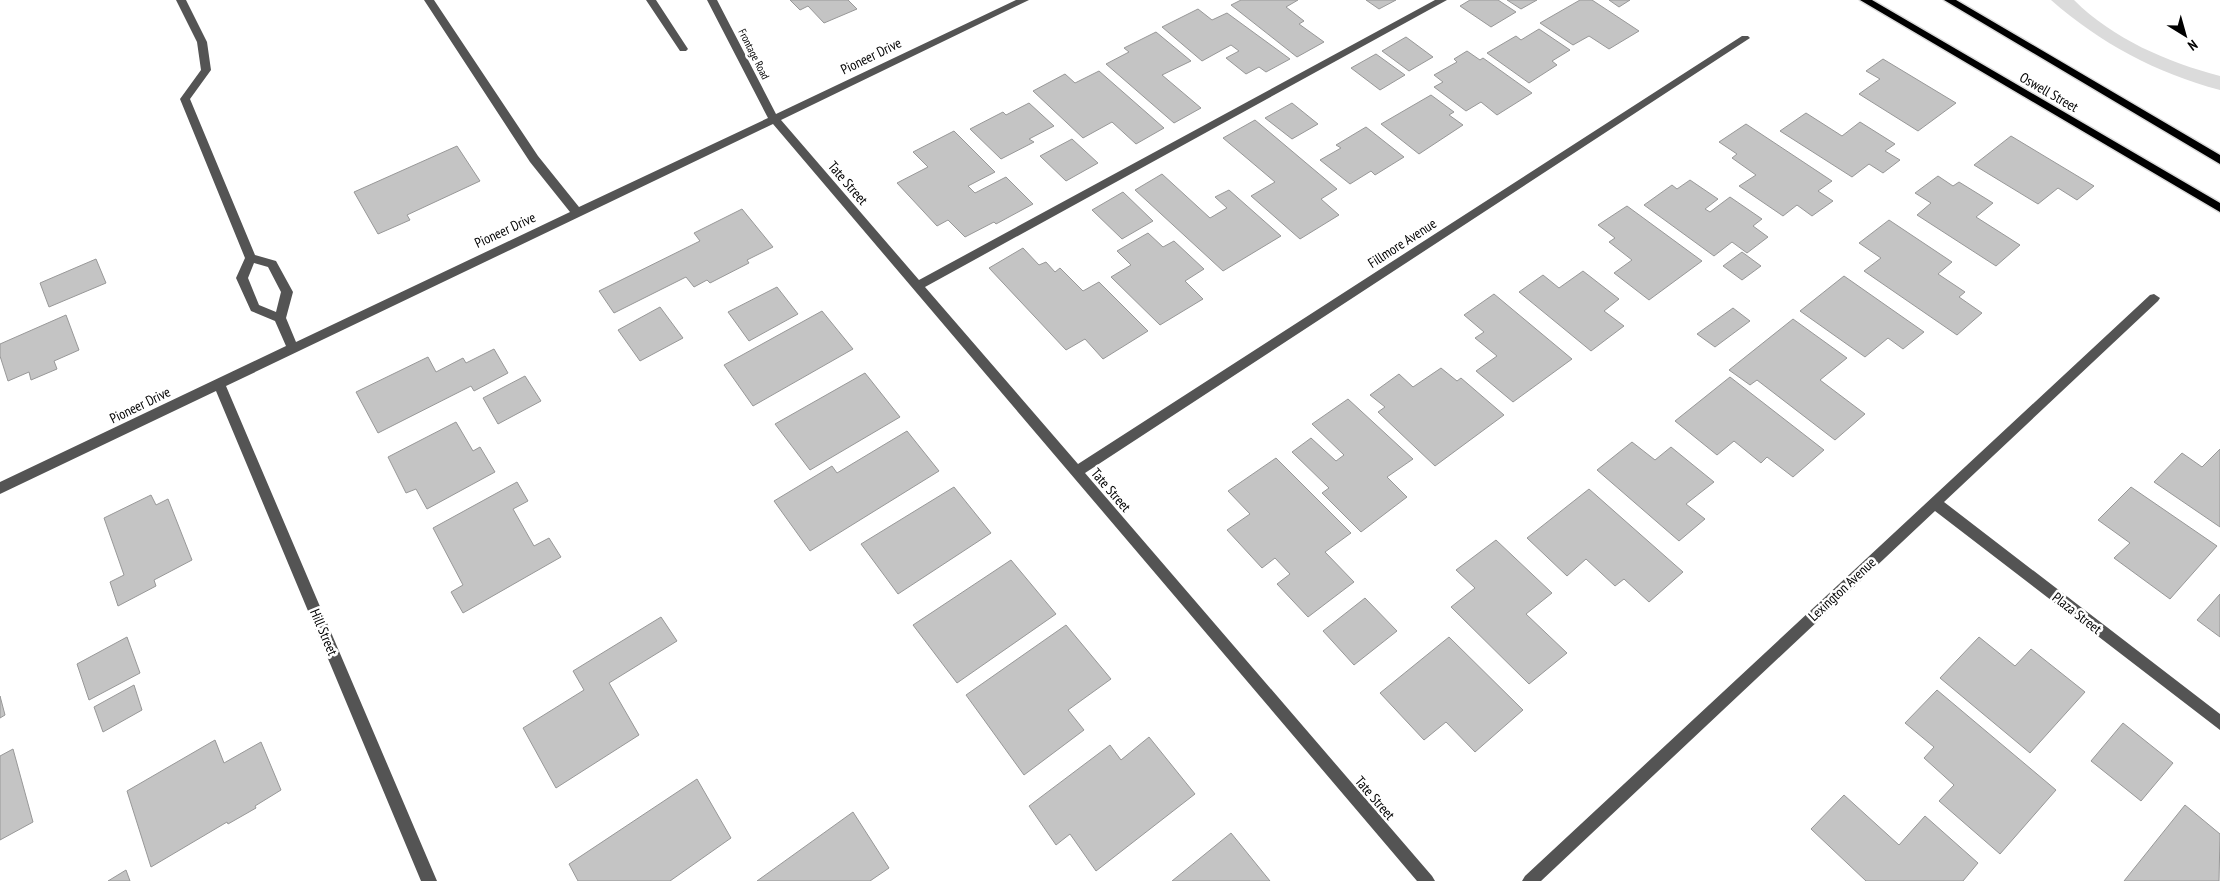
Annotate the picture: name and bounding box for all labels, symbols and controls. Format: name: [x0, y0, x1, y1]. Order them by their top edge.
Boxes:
north arrow: [2160, 10, 2210, 60]
street label: Frontage Road: [735, 26, 773, 82]
street label: Pioneer Drive: [838, 34, 904, 78]
text: N: [2184, 36, 2201, 55]
street label: Oswell Street: [2016, 68, 2082, 116]
street label: Tate Street: [824, 157, 872, 209]
street label: Pioneer Drive: [472, 208, 539, 252]
street label: Fillmore Avenue: [1364, 214, 1440, 272]
street label: Pioneer Drive: [107, 383, 173, 427]
street label: Tate Street: [1087, 464, 1135, 516]
street label: Lexington Avenue: [1805, 553, 1880, 625]
street label: Plaza Street: [2049, 588, 2105, 638]
street label: Hill Street: [306, 606, 342, 658]
street label: Tate Street: [1351, 772, 1399, 824]

